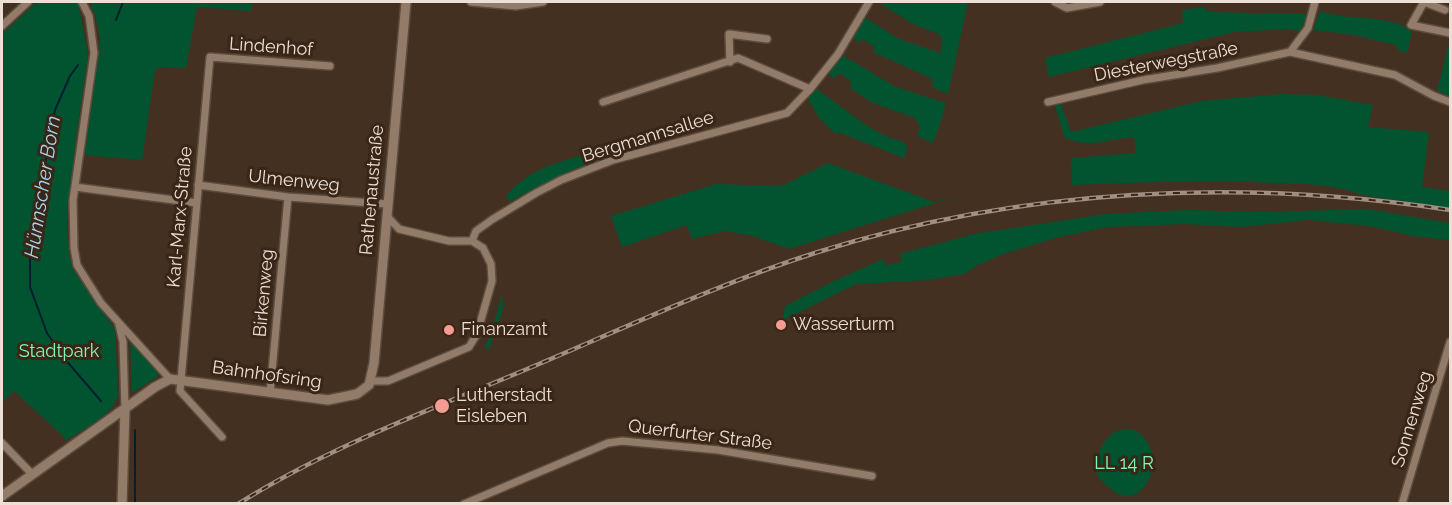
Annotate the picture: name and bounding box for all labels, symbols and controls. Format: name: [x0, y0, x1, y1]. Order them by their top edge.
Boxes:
street label: Lindenhof: [228, 33, 314, 61]
street label: Diesterwegstraße: [1092, 37, 1240, 87]
street label: Bergmannsallee: [580, 107, 716, 167]
water label: Hünnscher Born: [20, 114, 66, 260]
street label: Rathenaustraße: [356, 124, 388, 256]
street label: Karl-Marx-Straße: [163, 146, 197, 288]
street label: Ulmenweg: [247, 165, 341, 197]
street label: Birkenweg: [249, 248, 279, 338]
place label: Wasserturm: [793, 314, 895, 336]
marker: Wasserturm: [774, 318, 788, 332]
place label: Finanzamt: [461, 319, 547, 341]
marker: Finanzamt: [442, 323, 456, 337]
park label: Stadtpark: [19, 341, 99, 363]
street label: Bahnhofsring: [211, 357, 323, 393]
street label: Sonnenweg: [1387, 368, 1437, 470]
place label: Lutherstadt Eisleben: [456, 385, 552, 428]
marker: Lutherstadt Eisleben: [433, 397, 451, 415]
street label: Querfurter Straße: [627, 415, 773, 455]
park label: LL 14 R: [1094, 453, 1154, 475]

